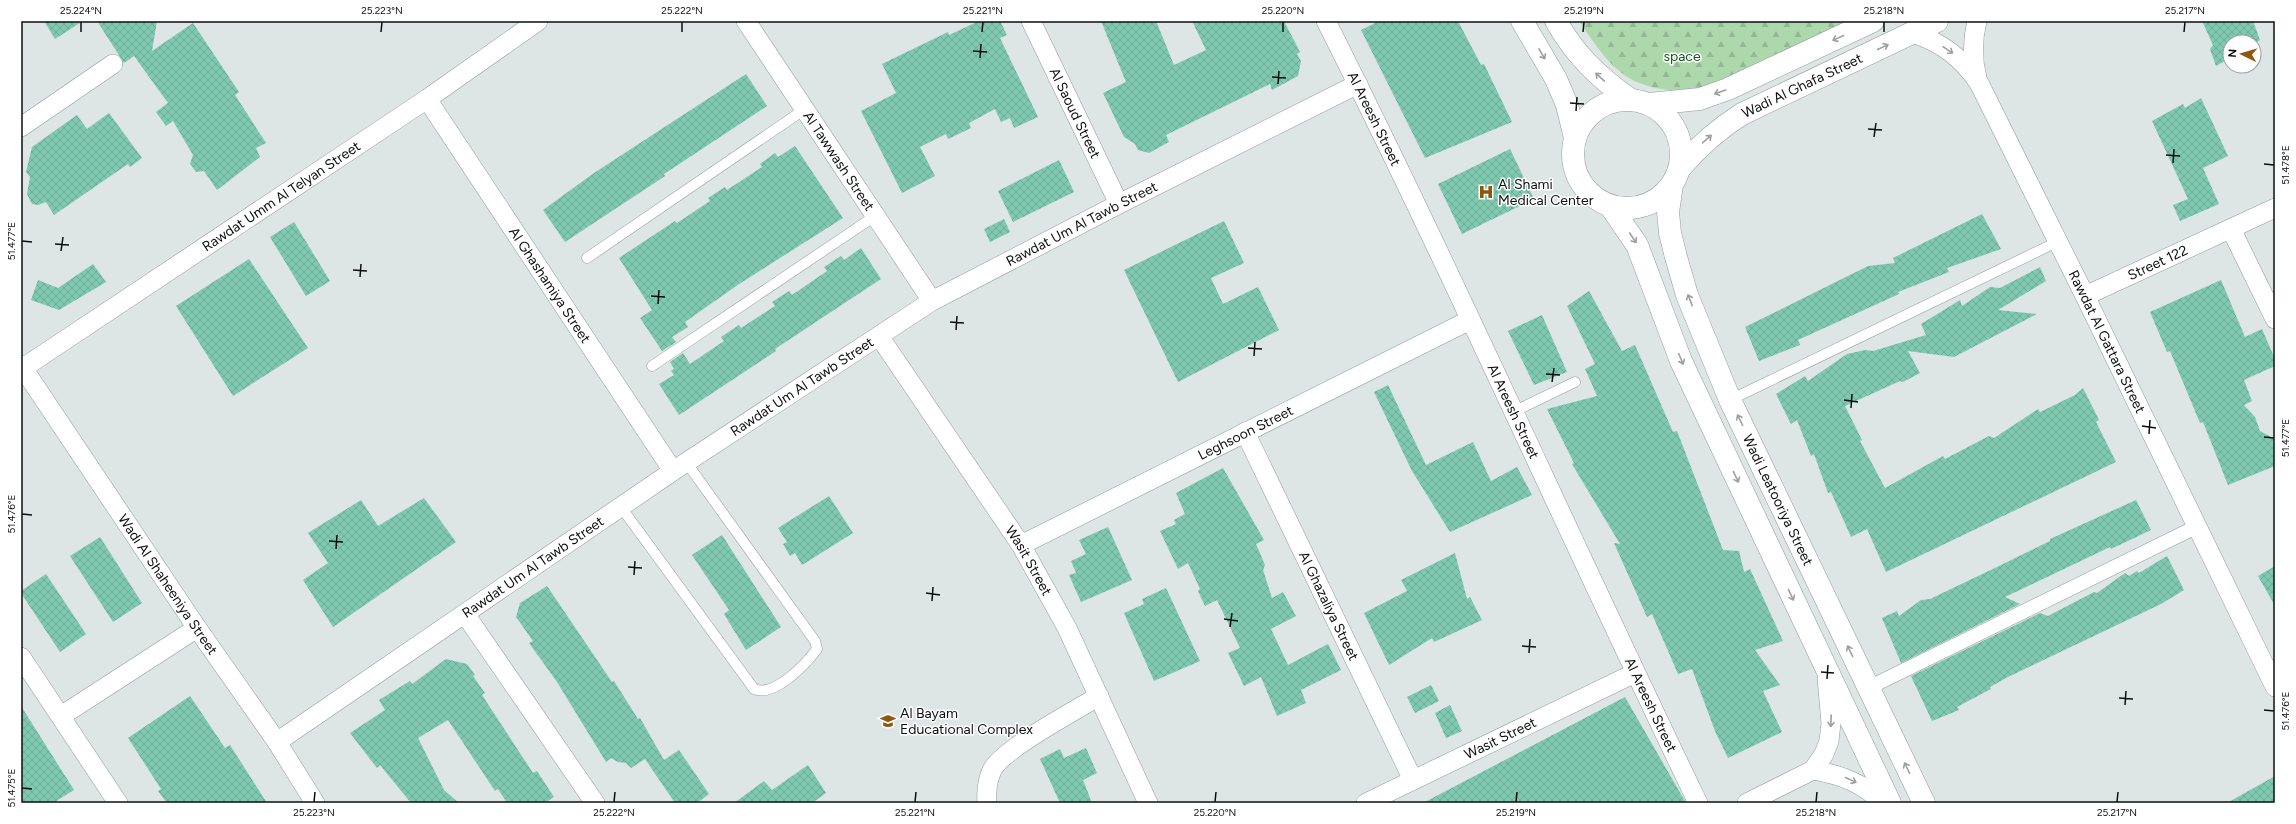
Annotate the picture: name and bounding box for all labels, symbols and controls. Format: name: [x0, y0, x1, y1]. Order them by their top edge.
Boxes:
text: 25.224°N: [60, 4, 102, 17]
text: 25.223°N: [361, 4, 403, 17]
text: 25.222°N: [661, 4, 703, 17]
text: 25.221°N: [963, 4, 1003, 17]
text: 25.220°N: [1262, 4, 1304, 17]
text: 25.219°N: [1564, 4, 1604, 17]
text: 25.218°N: [1864, 4, 1904, 17]
text: 25.217°N: [2165, 4, 2205, 17]
north arrow: [2222, 34, 2262, 74]
one-way arrow: [1832, 35, 1844, 42]
one-way arrow: [1877, 43, 1889, 50]
one-way arrow: [1942, 46, 1954, 54]
one-way arrow: [1539, 48, 1547, 60]
park label: space: [1663, 48, 1701, 65]
text: N: [2226, 48, 2239, 58]
street label: Wadi Al Ghafa Street: [1739, 49, 1865, 121]
street label: Al Saoud Street: [1046, 65, 1104, 161]
street label: Al Areesh Street: [1344, 69, 1405, 169]
one-way arrow: [1595, 72, 1605, 82]
one-way arrow: [1714, 89, 1727, 96]
street label: Al Tawwash Street: [800, 108, 878, 214]
one-way arrow: [1701, 135, 1712, 144]
street label: Rawdat Umm Al Telyan Street: [199, 137, 363, 255]
text: 51.478°E: [2279, 145, 2292, 185]
place label: Al Shami Medical Center: [1498, 176, 1594, 209]
street label: Rawdat Um Al Tawb Street: [1003, 178, 1160, 270]
hospital icon: Al Shami Medical Center: [1477, 183, 1495, 201]
text: 51.477°E: [5, 222, 18, 260]
street label: Al Ghashamiya Street: [506, 224, 594, 346]
one-way arrow: [1629, 233, 1637, 244]
street label: Street 122: [2125, 241, 2190, 284]
street label: Rawdat Al Gattara Street: [2065, 267, 2149, 416]
one-way arrow: [1685, 295, 1693, 307]
street label: Rawdat Um Al Tawb Street: [727, 333, 877, 440]
one-way arrow: [1677, 353, 1685, 365]
street label: Al Areesh Street: [1484, 361, 1543, 461]
street label: Leghsoon Street: [1195, 402, 1296, 464]
one-way arrow: [1736, 414, 1743, 426]
text: 51.477°E: [2279, 419, 2292, 457]
street label: Wadi Leatooriya Street: [1739, 431, 1817, 568]
one-way arrow: [1733, 471, 1740, 483]
text: 51.476°E: [5, 495, 18, 533]
street label: Wadi Al Shaheeniya Street: [115, 511, 221, 658]
street label: Rawdat Um Al Tawb Street: [459, 512, 607, 621]
street label: Wasit Street: [1002, 522, 1056, 598]
street label: Al Ghazaliya Street: [1295, 549, 1362, 663]
one-way arrow: [1788, 588, 1795, 600]
one-way arrow: [1846, 645, 1853, 657]
street label: Al Areesh Street: [1621, 655, 1681, 755]
text: 51.476°E: [2279, 692, 2292, 730]
place label: Al Bayam Educational Complex: [900, 705, 1033, 738]
school or university icon: Al Bayam Educational Complex: [879, 712, 897, 730]
street label: Wasit Street: [1461, 714, 1539, 763]
one-way arrow: [1827, 714, 1835, 727]
one-way arrow: [1903, 762, 1910, 774]
text: 51.475°E: [5, 768, 18, 807]
one-way arrow: [1844, 777, 1856, 784]
text: 25.223°N: [293, 806, 335, 819]
text: 25.222°N: [593, 806, 635, 819]
text: 25.221°N: [895, 806, 935, 819]
text: 25.220°N: [1194, 806, 1236, 819]
text: 25.219°N: [1496, 806, 1536, 819]
text: 25.218°N: [1796, 806, 1836, 819]
text: 25.217°N: [2097, 806, 2137, 819]

